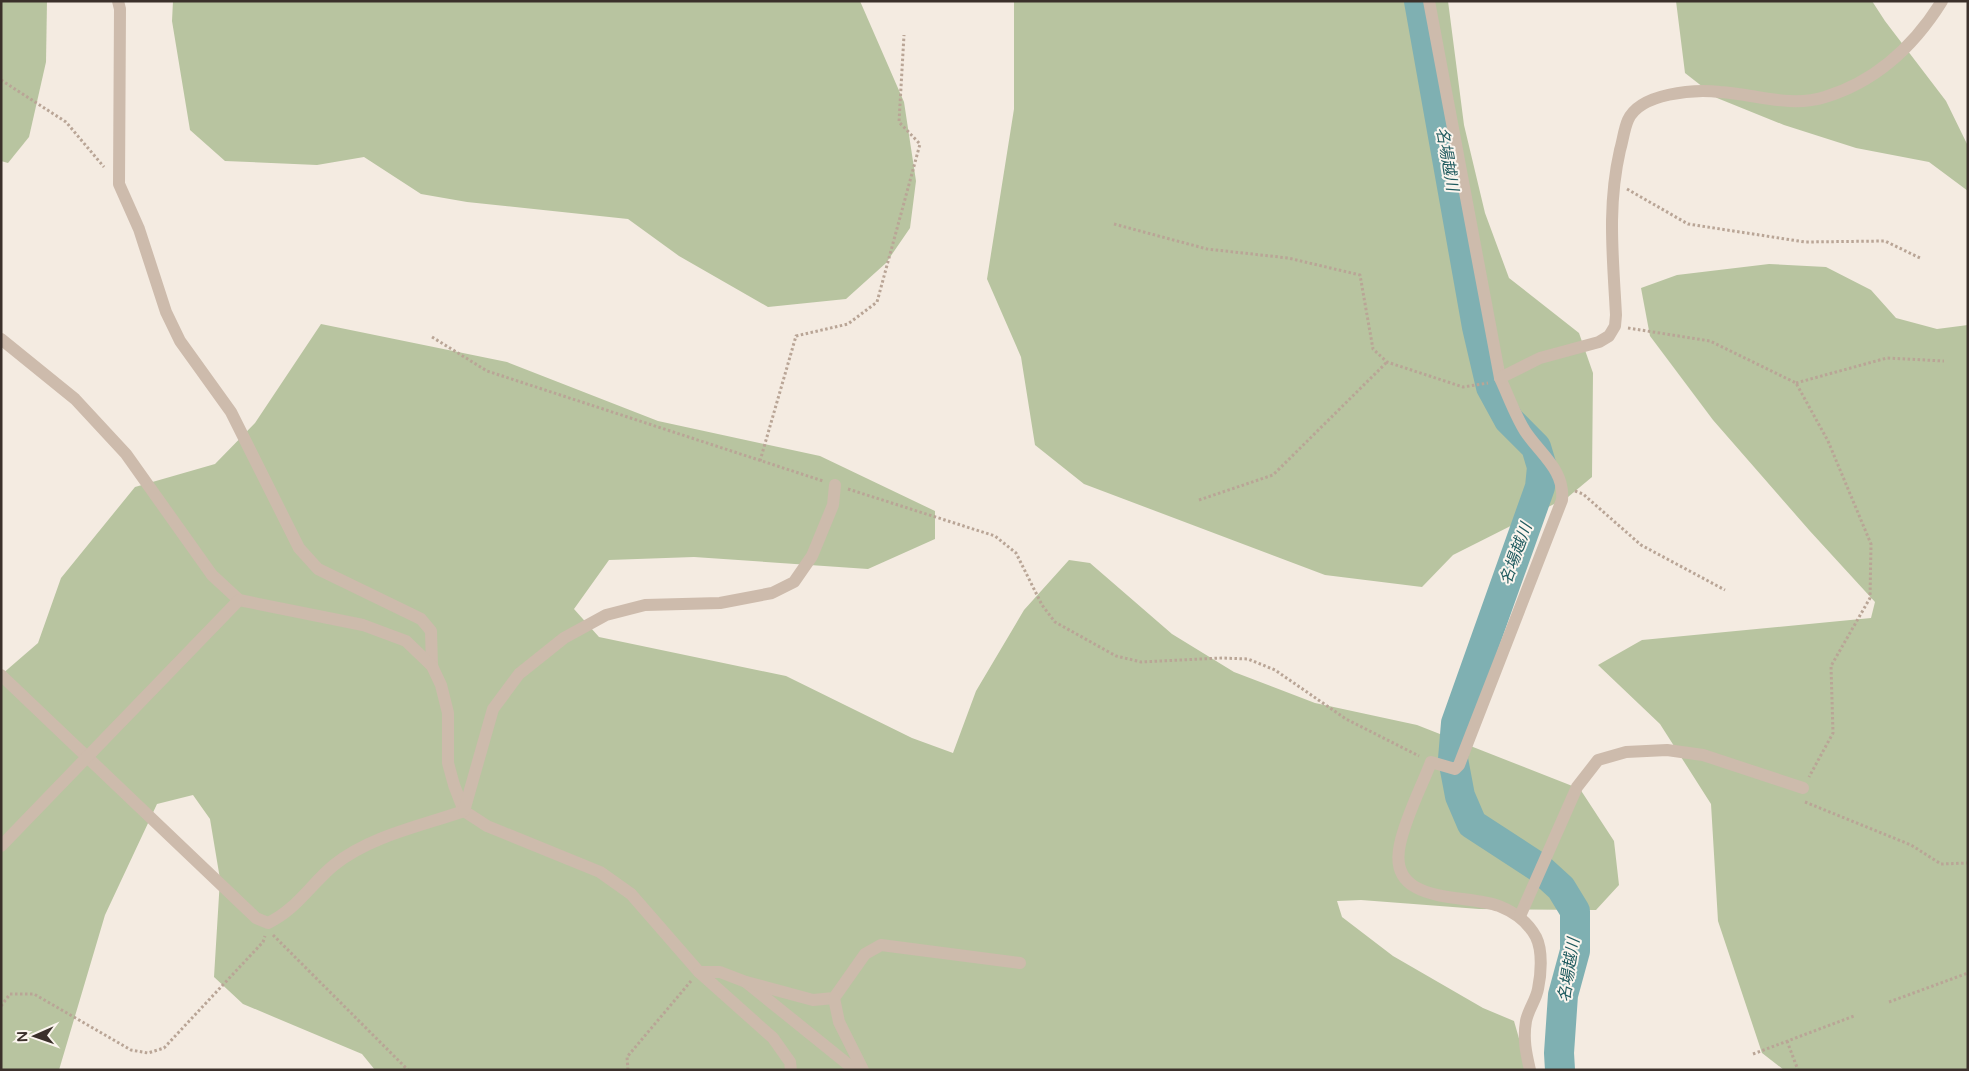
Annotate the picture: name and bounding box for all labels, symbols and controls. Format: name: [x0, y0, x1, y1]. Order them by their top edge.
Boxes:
water label: 名場越川: [1432, 126, 1463, 194]
water label: 名場越川: [1496, 519, 1537, 587]
water label: 名場越川: [1554, 935, 1584, 1003]
north arrow: [10, 1011, 60, 1061]
text: N: [14, 1031, 31, 1042]

